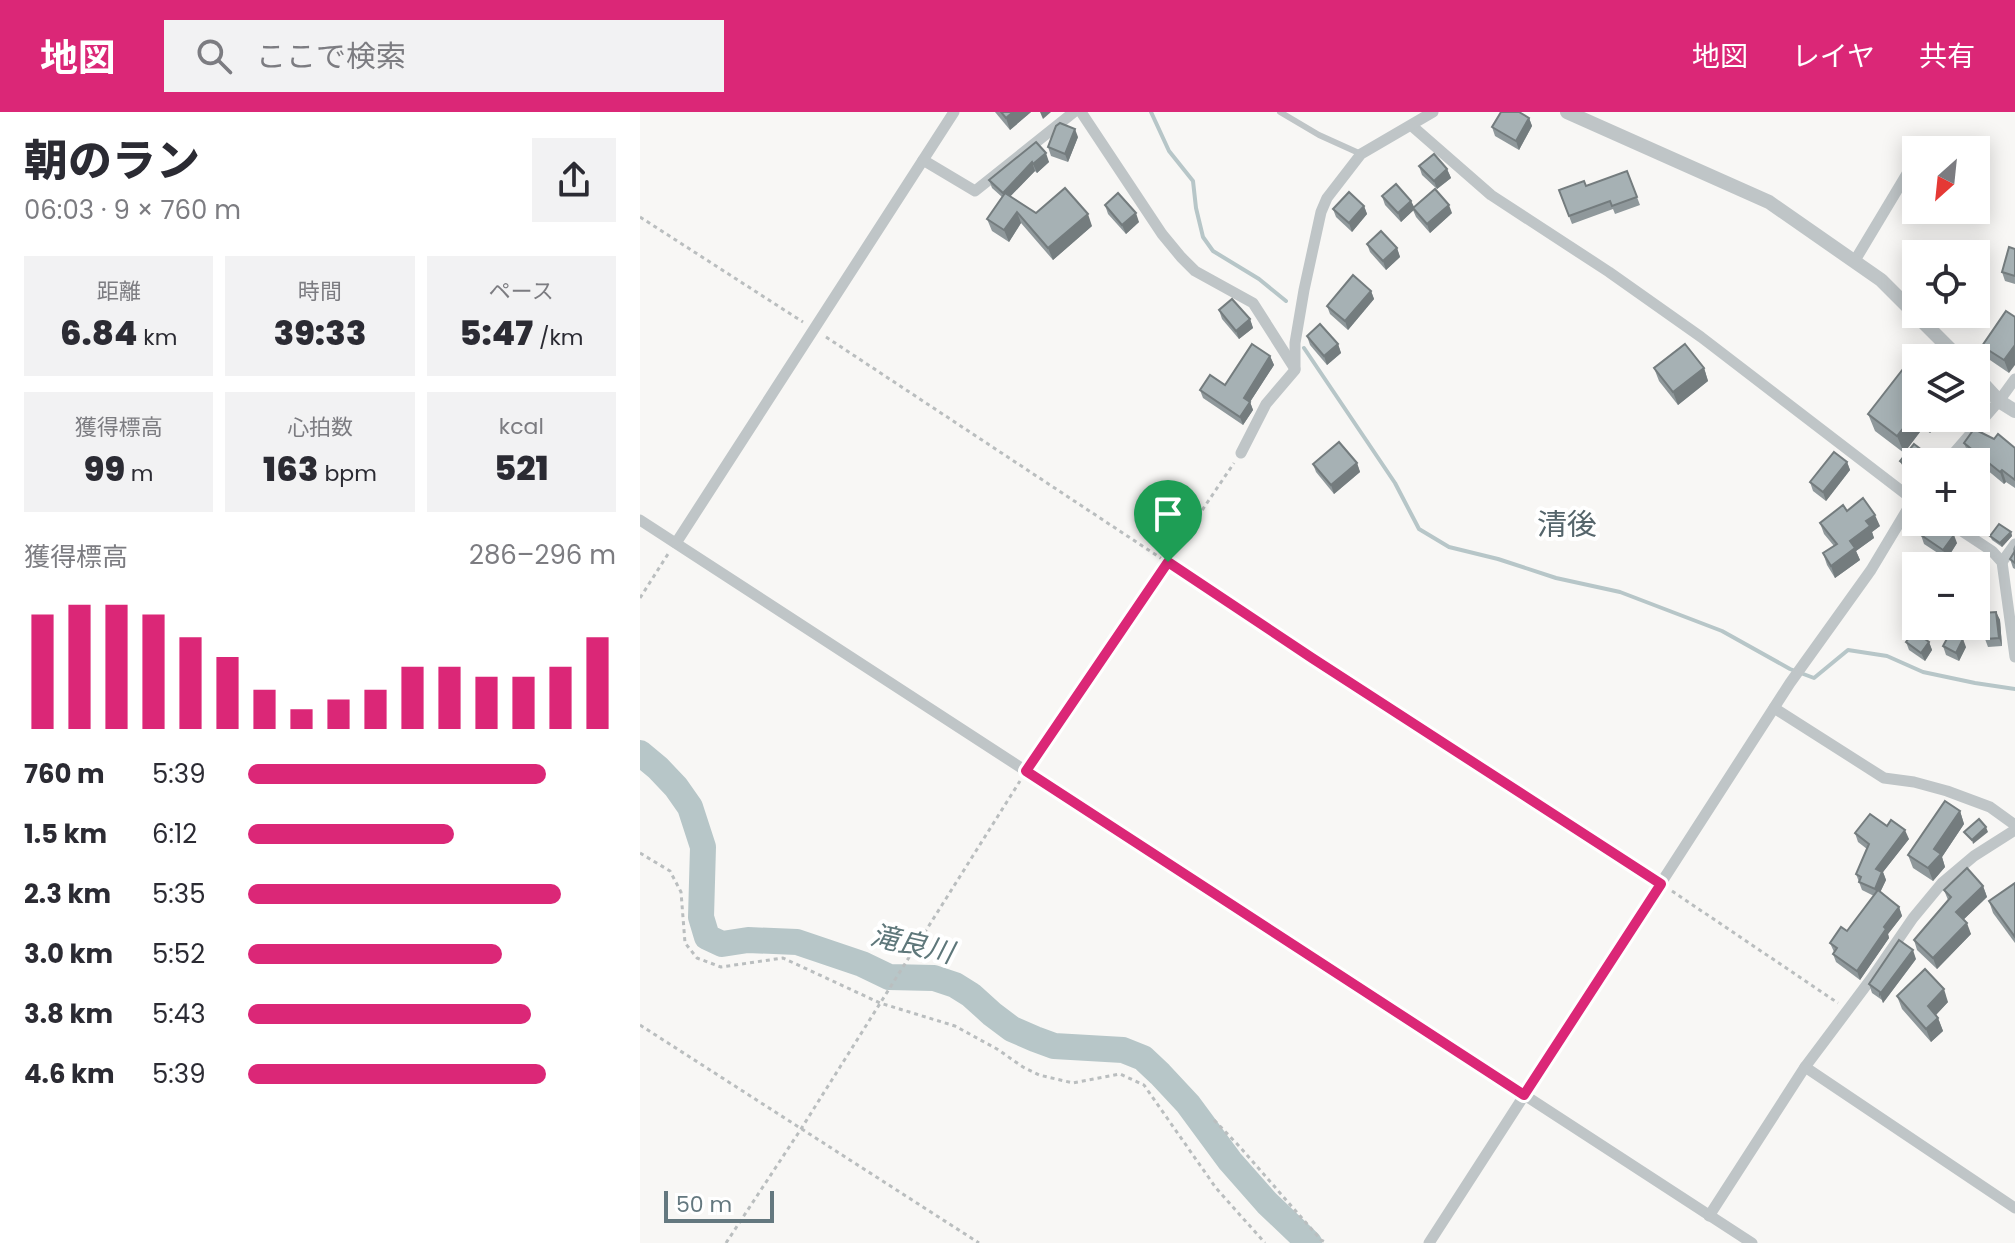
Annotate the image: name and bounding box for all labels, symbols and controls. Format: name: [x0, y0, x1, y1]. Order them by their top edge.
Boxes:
search box: [164, 20, 724, 92]
text: 地図: [40, 31, 116, 84]
icon: search: [192, 34, 236, 78]
text: ここで検索: [256, 35, 406, 78]
text: 地図: [1692, 37, 1748, 76]
text: レイヤ: [1792, 37, 1875, 76]
text: 共有: [1919, 37, 1975, 76]
text: 朝のラン: [24, 130, 200, 191]
north arrow: [1902, 136, 1990, 224]
map controls: [1902, 136, 1990, 640]
button: share: [532, 138, 616, 222]
text: 06:03 · 9 × 760 m: [24, 192, 241, 228]
button: locate: [1902, 240, 1990, 328]
text: 距離: [97, 276, 141, 307]
text: 時間: [298, 276, 342, 307]
text: ペース: [489, 276, 554, 307]
text: 6.84: [60, 309, 137, 357]
text: 39:33: [273, 309, 367, 357]
text: 5:47: [459, 309, 533, 357]
text: km: [137, 322, 177, 353]
text: /km: [533, 322, 583, 353]
button: layers: [1902, 344, 1990, 432]
text: kcal: [499, 411, 544, 442]
text: 獲得標高: [75, 412, 163, 443]
text: 心拍数: [287, 412, 353, 443]
text: 521: [494, 444, 549, 492]
text: 99: [84, 445, 125, 493]
text: 163: [263, 445, 319, 493]
button: +: [1902, 448, 1990, 536]
text: m: [125, 458, 154, 489]
text: bpm: [319, 458, 377, 489]
pin: [1134, 480, 1202, 562]
icon: arrive: [1146, 492, 1190, 536]
district label: 清後: [1537, 503, 1597, 546]
text: 286–296 m: [469, 537, 616, 573]
text: 獲得標高: [24, 539, 128, 575]
button: −: [1902, 552, 1990, 640]
text: 760 m: [24, 756, 104, 792]
text: 5:39: [152, 756, 206, 792]
text: 1.5 km: [24, 816, 107, 852]
text: 6:12: [152, 816, 197, 852]
text: 2.3 km: [24, 876, 111, 912]
text: 5:35: [152, 876, 206, 912]
water label: 滝良川: [867, 916, 960, 973]
text: 3.0 km: [24, 936, 113, 972]
text: 5:52: [152, 936, 205, 972]
text: 3.8 km: [24, 996, 113, 1032]
text: 5:43: [152, 996, 206, 1032]
text: 4.6 km: [24, 1056, 115, 1092]
text: 5:39: [152, 1056, 206, 1092]
scale bar: [664, 1187, 774, 1223]
text: 50 m: [676, 1189, 732, 1220]

